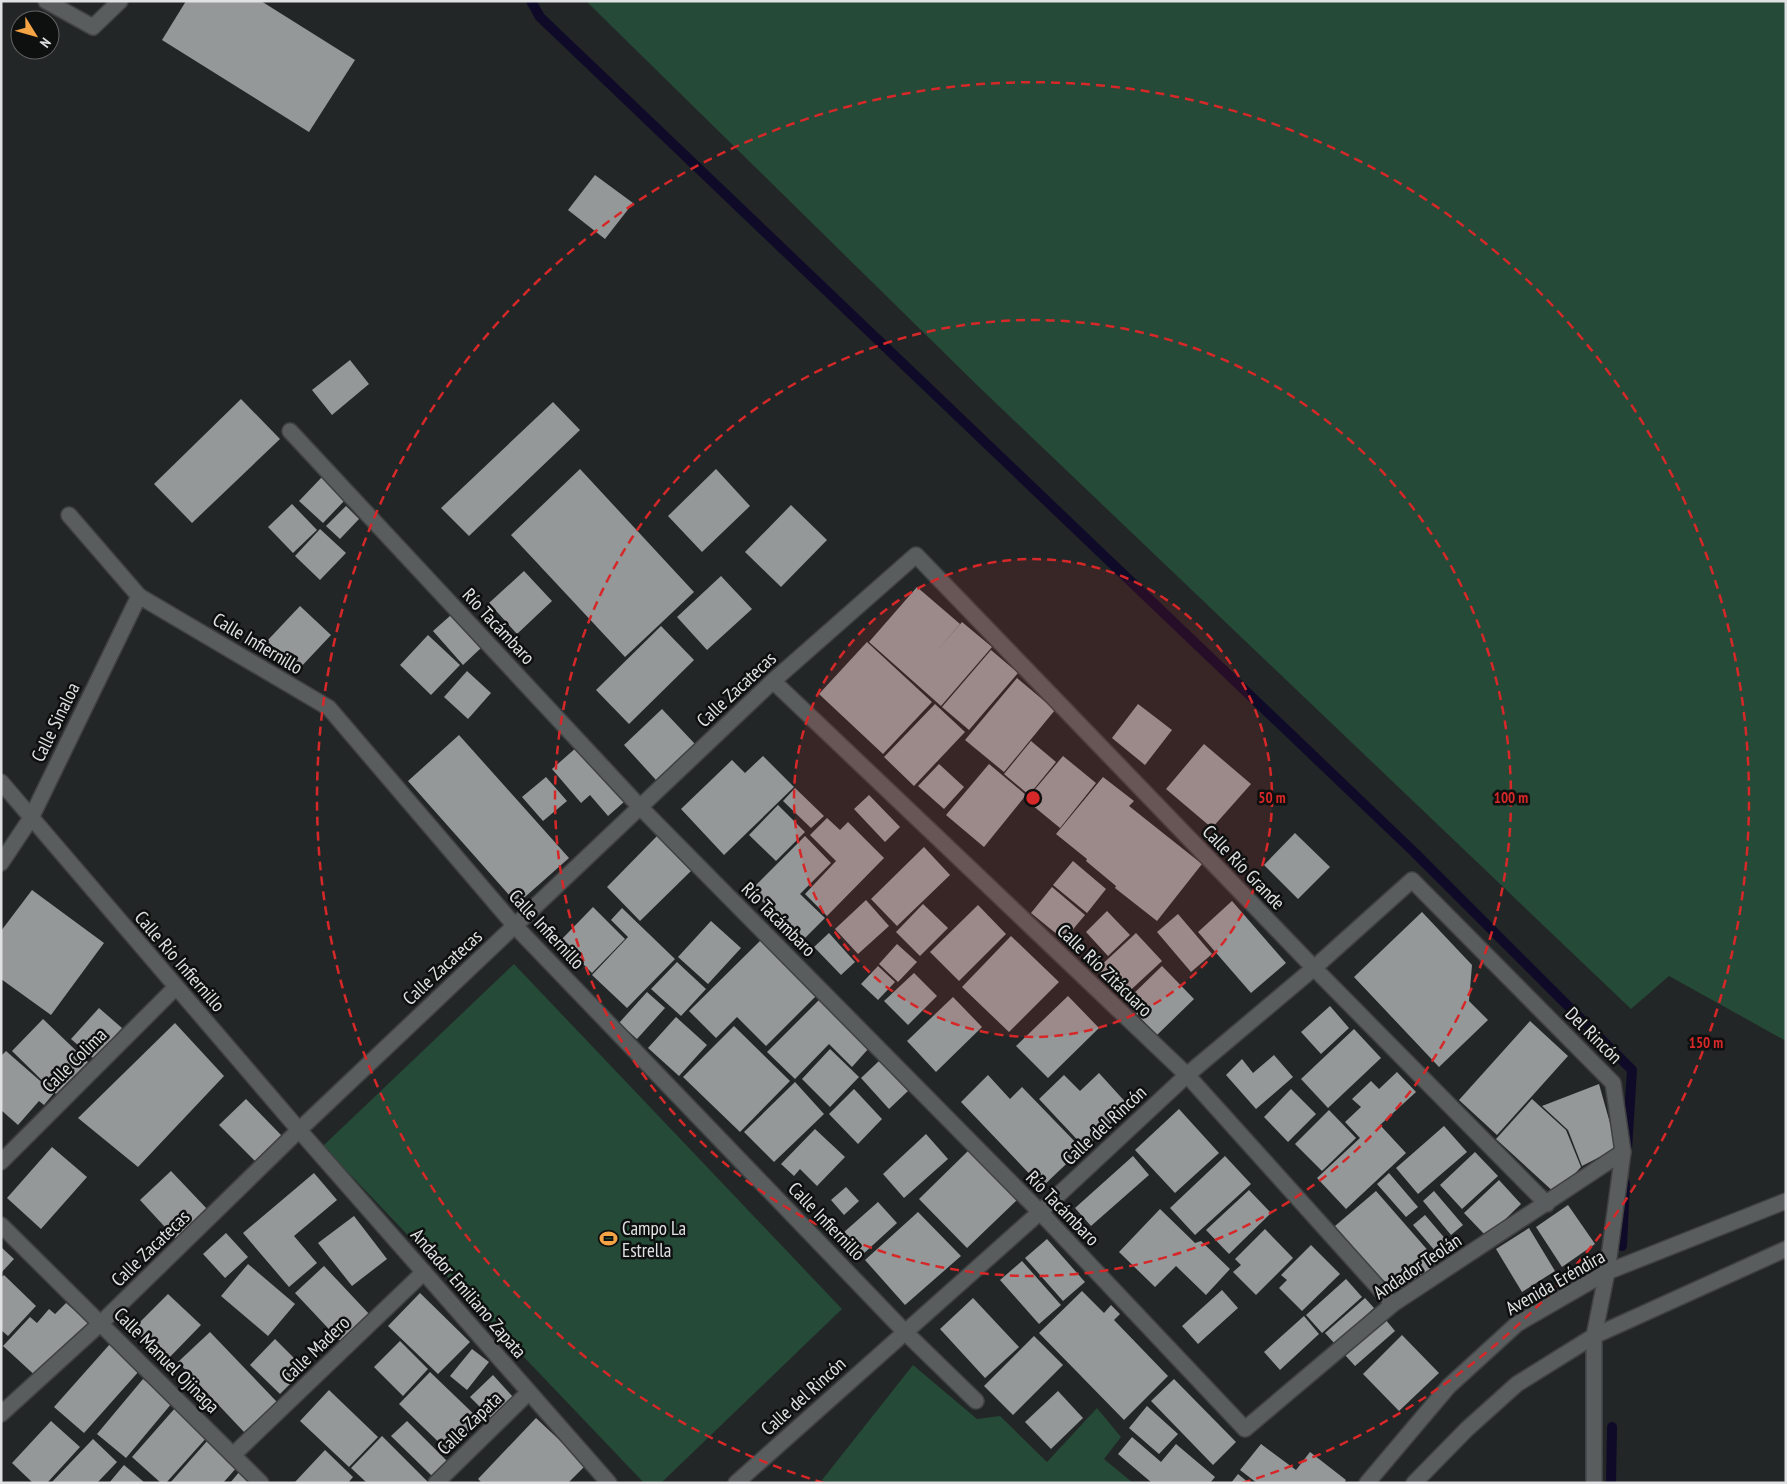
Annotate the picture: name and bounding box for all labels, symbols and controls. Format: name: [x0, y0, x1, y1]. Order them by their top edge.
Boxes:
north arrow: [10, 10, 60, 60]
text: N: [36, 34, 55, 51]
street label: Río Tacámbaro: [458, 583, 540, 669]
street label: Calle Infiernillo: [209, 607, 307, 679]
street label: Calle Zacatecas: [691, 646, 781, 732]
street label: Calle Sinaloa: [26, 678, 84, 766]
text: 50 m: [1258, 788, 1286, 807]
text: 100 m: [1494, 788, 1528, 807]
centre of rings: [1024, 789, 1042, 807]
street label: Calle Río Grande: [1198, 820, 1291, 915]
street label: Río Tacámbaro: [737, 877, 821, 961]
street label: Calle Infiernillo: [504, 884, 590, 974]
street label: Calle Río Infiernillo: [130, 906, 230, 1016]
street label: Calle Río Zitácuaro: [1052, 919, 1158, 1021]
street label: Calle Zacatecas: [397, 924, 487, 1010]
street label: Del Rincón: [1560, 1001, 1628, 1069]
street label: Calle Colima: [37, 1023, 111, 1097]
text: 150 m: [1689, 1033, 1723, 1052]
street label: Calle del Rincón: [1057, 1080, 1151, 1170]
street label: Río Tacámbaro: [1021, 1165, 1105, 1251]
street label: Calle Infiernillo: [783, 1177, 871, 1265]
street label: Calle Zacatecas: [106, 1205, 194, 1291]
place label: Campo La Estrella: [622, 1216, 686, 1262]
street label: Andador Emiliano Zapata: [406, 1223, 532, 1363]
street label: Andador Teolán: [1368, 1228, 1466, 1304]
sports icon: Campo La Estrella: [598, 1229, 618, 1249]
street label: Avenida Eréndira: [1501, 1244, 1609, 1320]
street label: Calle Manuel Ojinaga: [109, 1302, 225, 1418]
street label: Calle Madero: [276, 1311, 354, 1387]
street label: Calle del Rincón: [756, 1352, 850, 1440]
street label: Calle Zapata: [432, 1386, 506, 1460]

